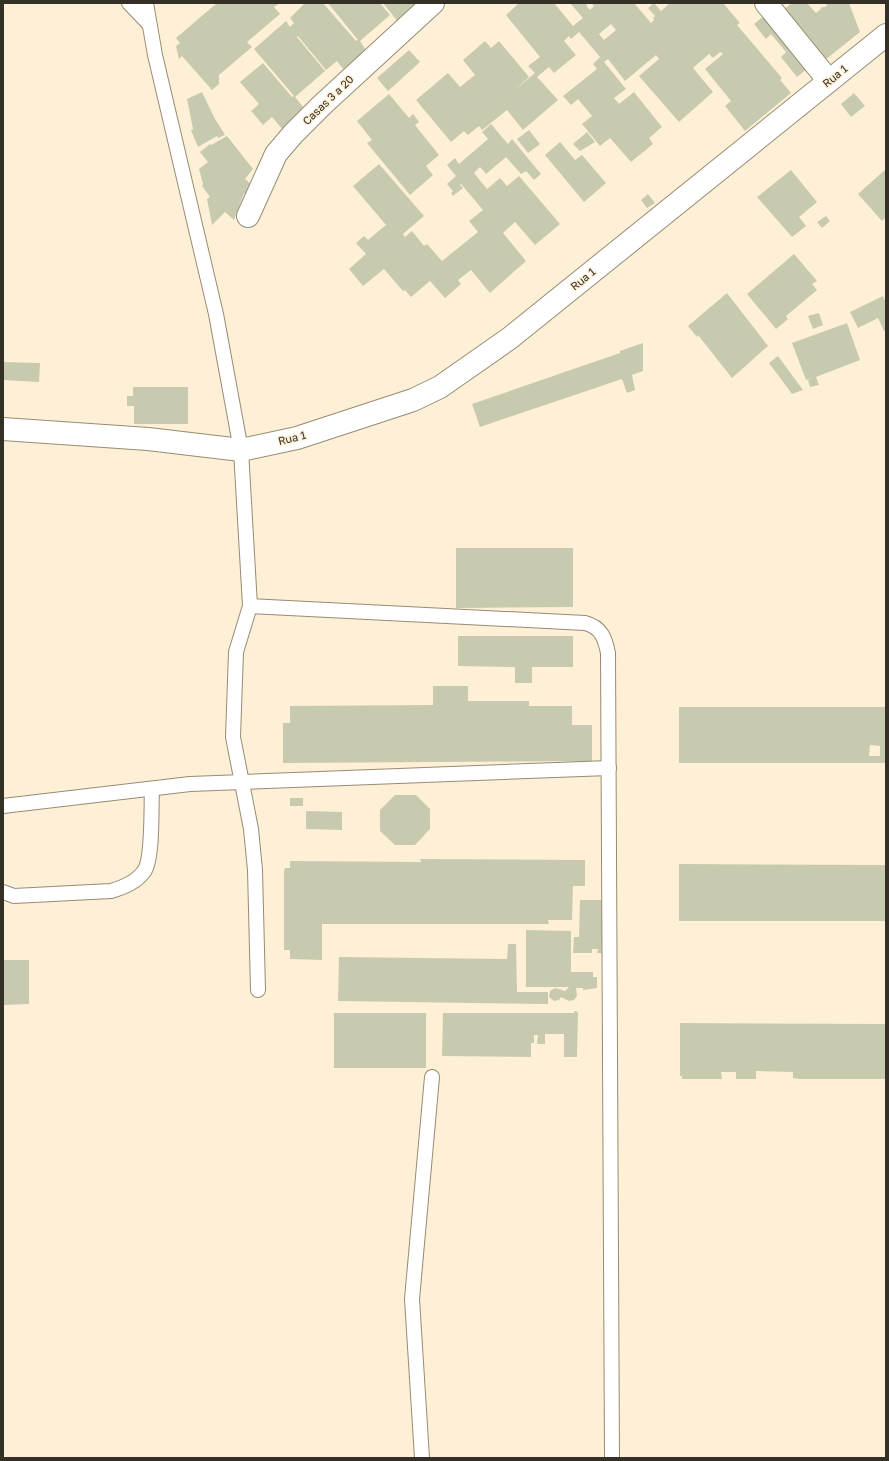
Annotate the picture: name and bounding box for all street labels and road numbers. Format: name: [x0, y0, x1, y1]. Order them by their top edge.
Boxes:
street label: Rua 1: [820, 62, 850, 90]
street label: Casas 3 a 20: [300, 72, 356, 127]
street label: Rua 1: [568, 265, 598, 293]
street label: Rua 1: [277, 428, 307, 447]

